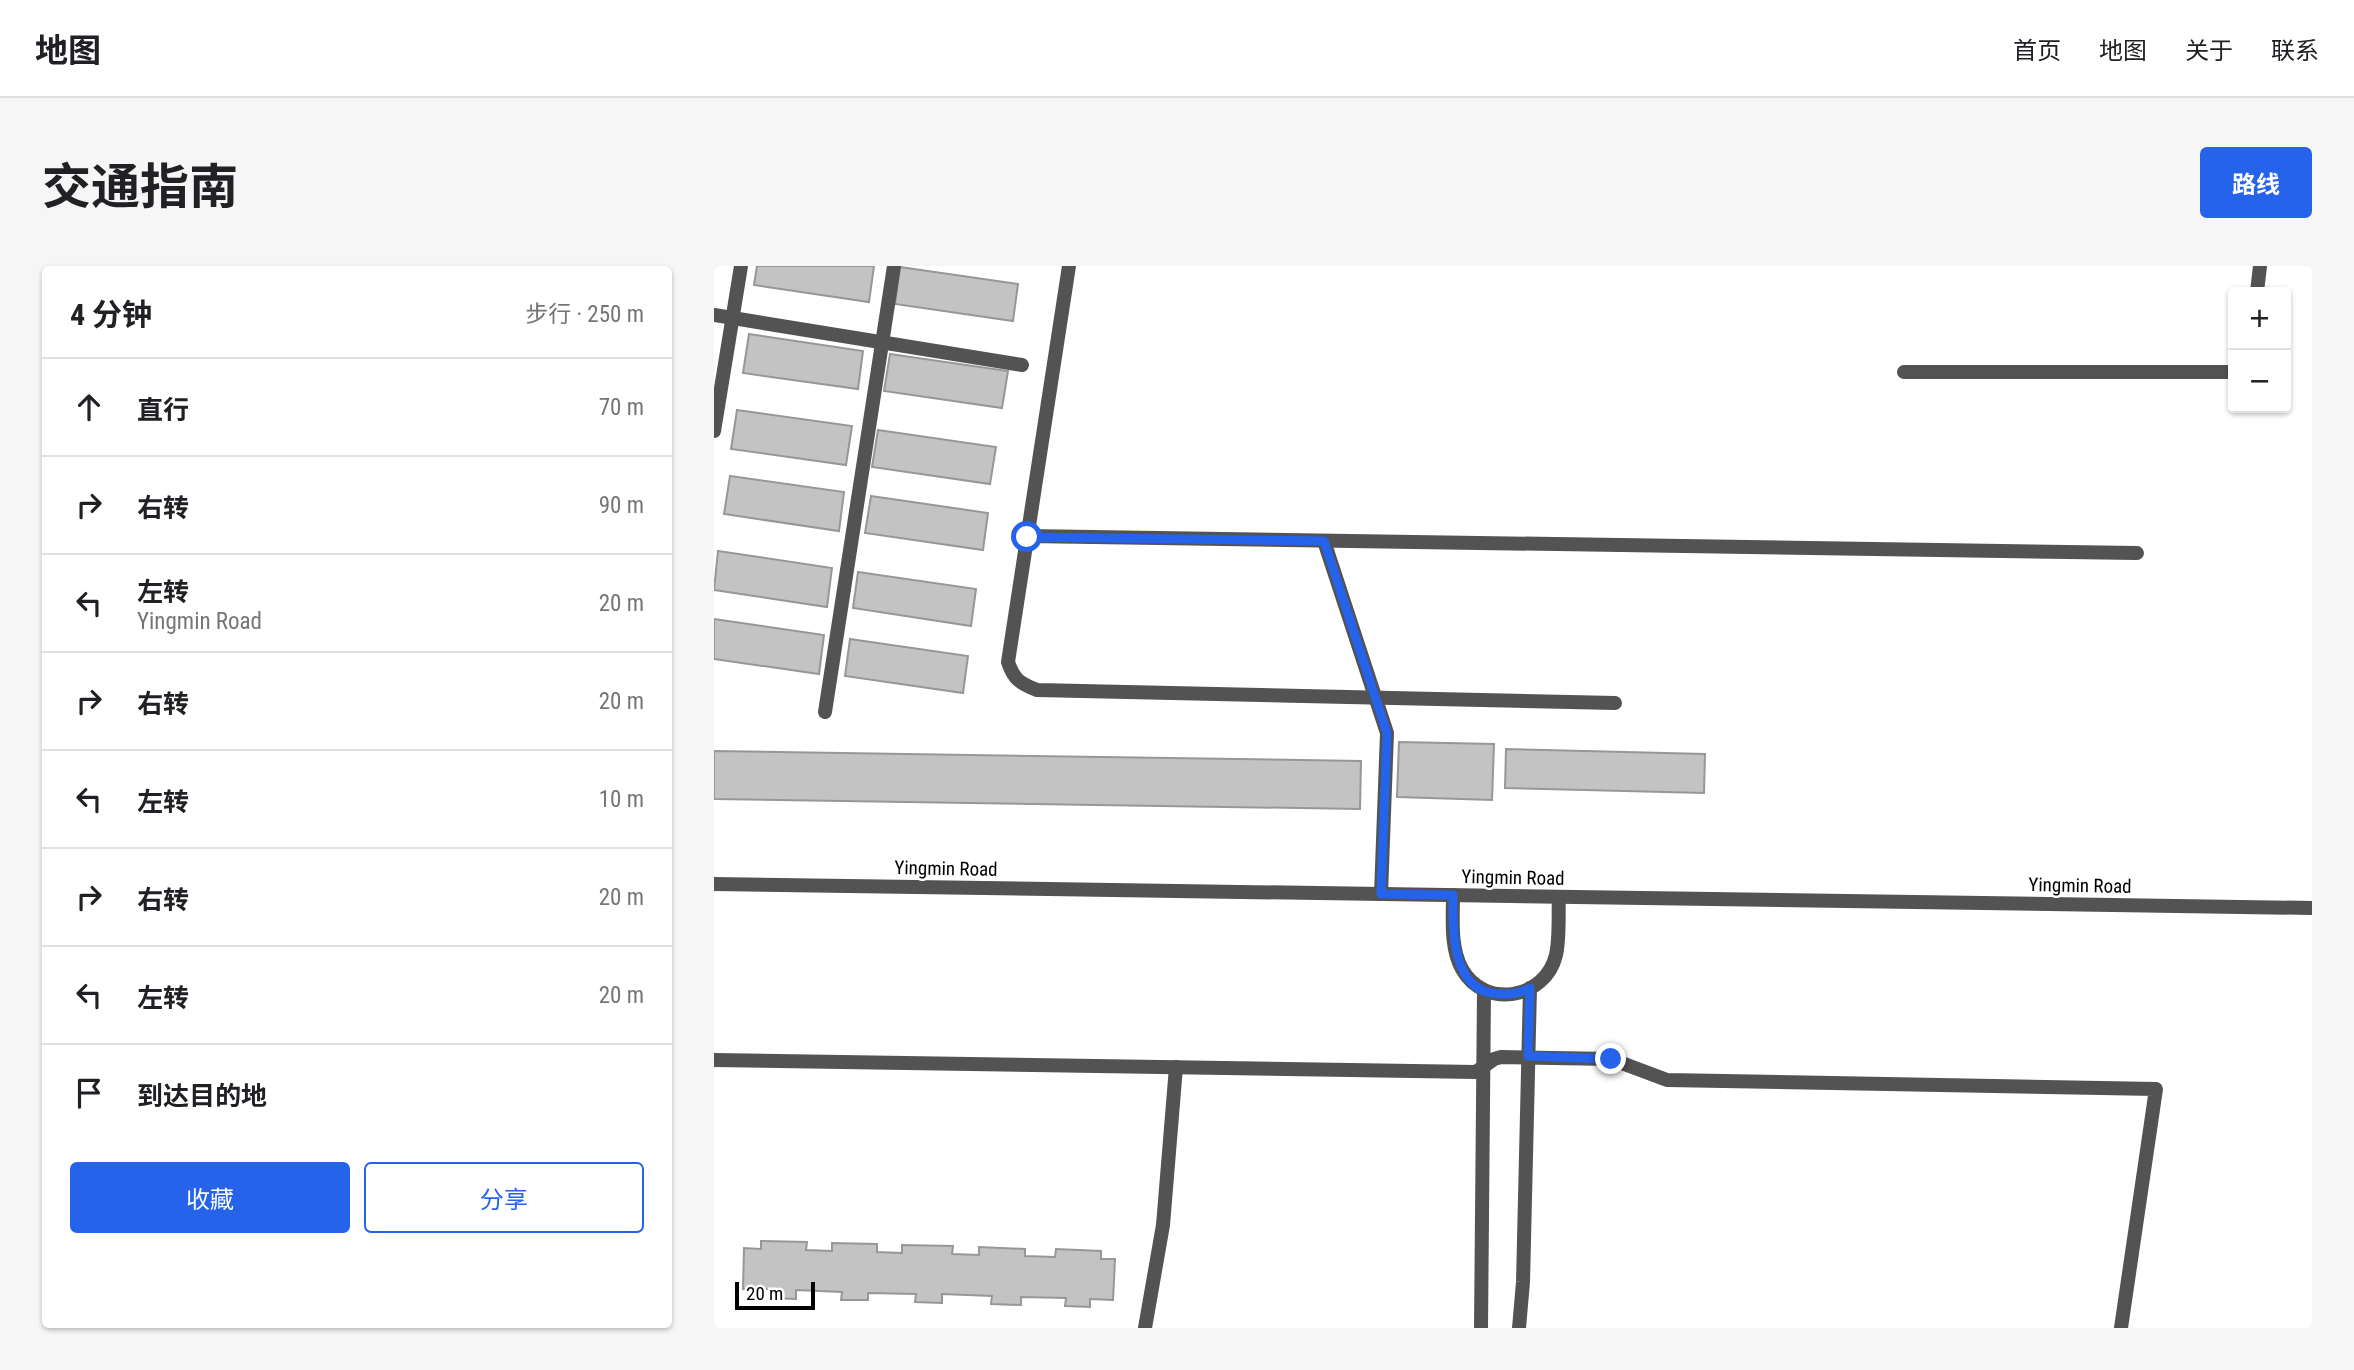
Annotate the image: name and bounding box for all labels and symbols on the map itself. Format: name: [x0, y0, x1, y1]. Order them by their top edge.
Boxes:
route start: [1011, 521, 1042, 552]
street label: Yingmin Road: [894, 856, 998, 881]
street label: Yingmin Road: [1461, 865, 1565, 890]
street label: Yingmin Road: [2028, 873, 2132, 898]
route end: [1595, 1043, 1626, 1074]
scale bar: [735, 1279, 816, 1311]

